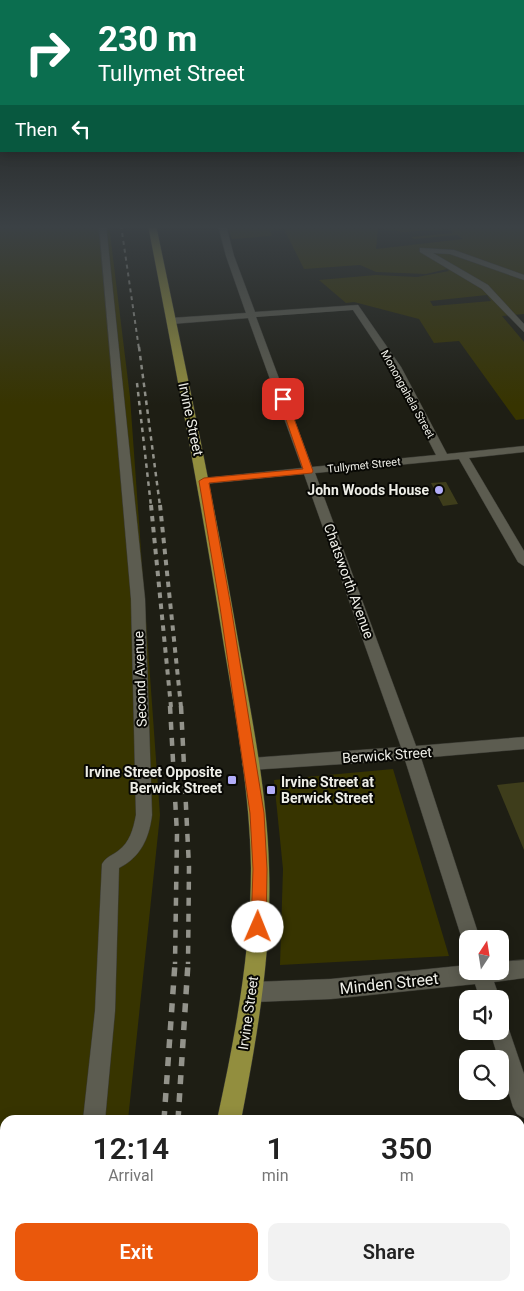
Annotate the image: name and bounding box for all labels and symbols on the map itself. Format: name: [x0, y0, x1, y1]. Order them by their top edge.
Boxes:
street label: Monongahela Street: [378, 348, 437, 441]
pin: [262, 378, 304, 420]
street label: Irvine Street: [175, 381, 207, 457]
street label: Tullymet Street: [327, 455, 402, 476]
place label: John Woods House: [307, 482, 429, 498]
marker: John Woods House: [433, 484, 445, 496]
street label: Chatsworth Avenue: [321, 521, 377, 641]
street label: Second Avenue: [130, 631, 150, 727]
street label: Berwick Street: [342, 744, 433, 766]
place label: Irvine Street Opposite Berwick Street: [85, 764, 222, 796]
marker: Irvine Street Opposite Berwick Street: [226, 774, 238, 786]
place label: Irvine Street at Berwick Street: [281, 774, 374, 806]
marker: Irvine Street at Berwick Street: [265, 784, 277, 796]
position arrow: [231, 900, 283, 952]
north arrow: [459, 930, 509, 980]
street label: Minden Street: [339, 969, 439, 998]
street label: Irvine Street: [235, 975, 261, 1051]

